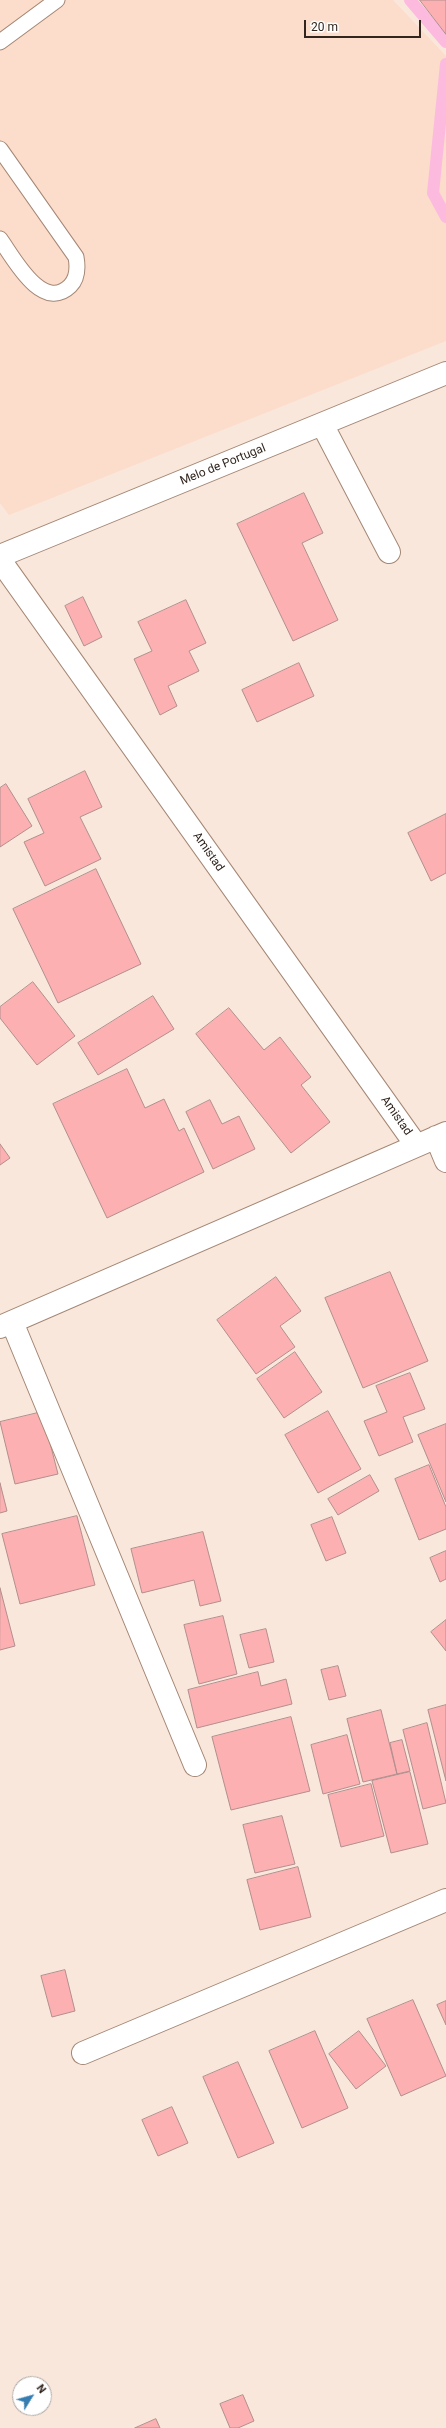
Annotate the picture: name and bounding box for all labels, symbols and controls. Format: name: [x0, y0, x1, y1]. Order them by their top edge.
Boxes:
scale bar: [306, 12, 423, 38]
text: 20 m: [311, 20, 338, 34]
street label: Melo de Portugal: [178, 441, 268, 489]
street label: Amistad: [189, 830, 227, 874]
street label: Amistad: [377, 1094, 415, 1138]
north arrow: [12, 2376, 52, 2416]
text: N: [34, 2382, 49, 2396]

